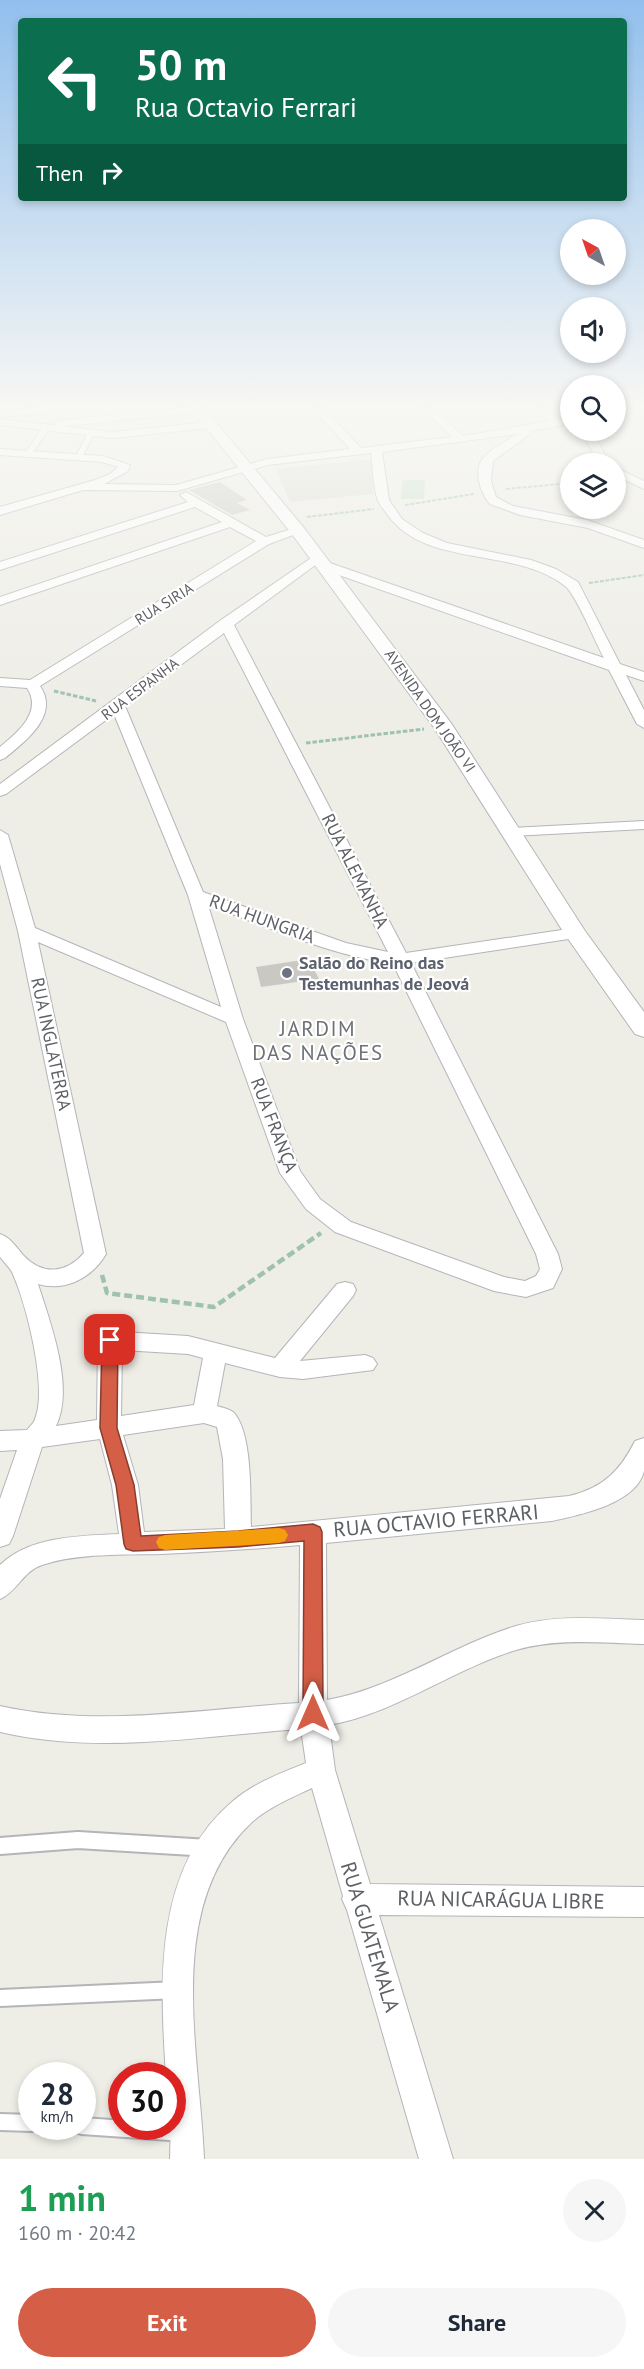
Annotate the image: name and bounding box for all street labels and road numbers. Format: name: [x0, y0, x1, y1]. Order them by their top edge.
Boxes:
street label: RUA SIRIA: [131, 578, 197, 629]
street label: AVENIDA DOM JOÃO VI: [381, 645, 480, 776]
street label: RUA ESPANHA: [97, 653, 182, 724]
street label: RUA ALEMANHA: [317, 810, 394, 932]
street label: RUA HUNGRIA: [206, 889, 318, 948]
street label: RUA INGLATERRA: [26, 975, 77, 1113]
street label: RUA FRANÇA: [246, 1074, 303, 1176]
street label: RUA OCTAVIO FERRARI: [332, 1498, 540, 1543]
street label: RUA GUATEMALA: [335, 1858, 406, 2016]
street label: RUA NICARÁGUA LIBRE: [397, 1884, 605, 1915]

